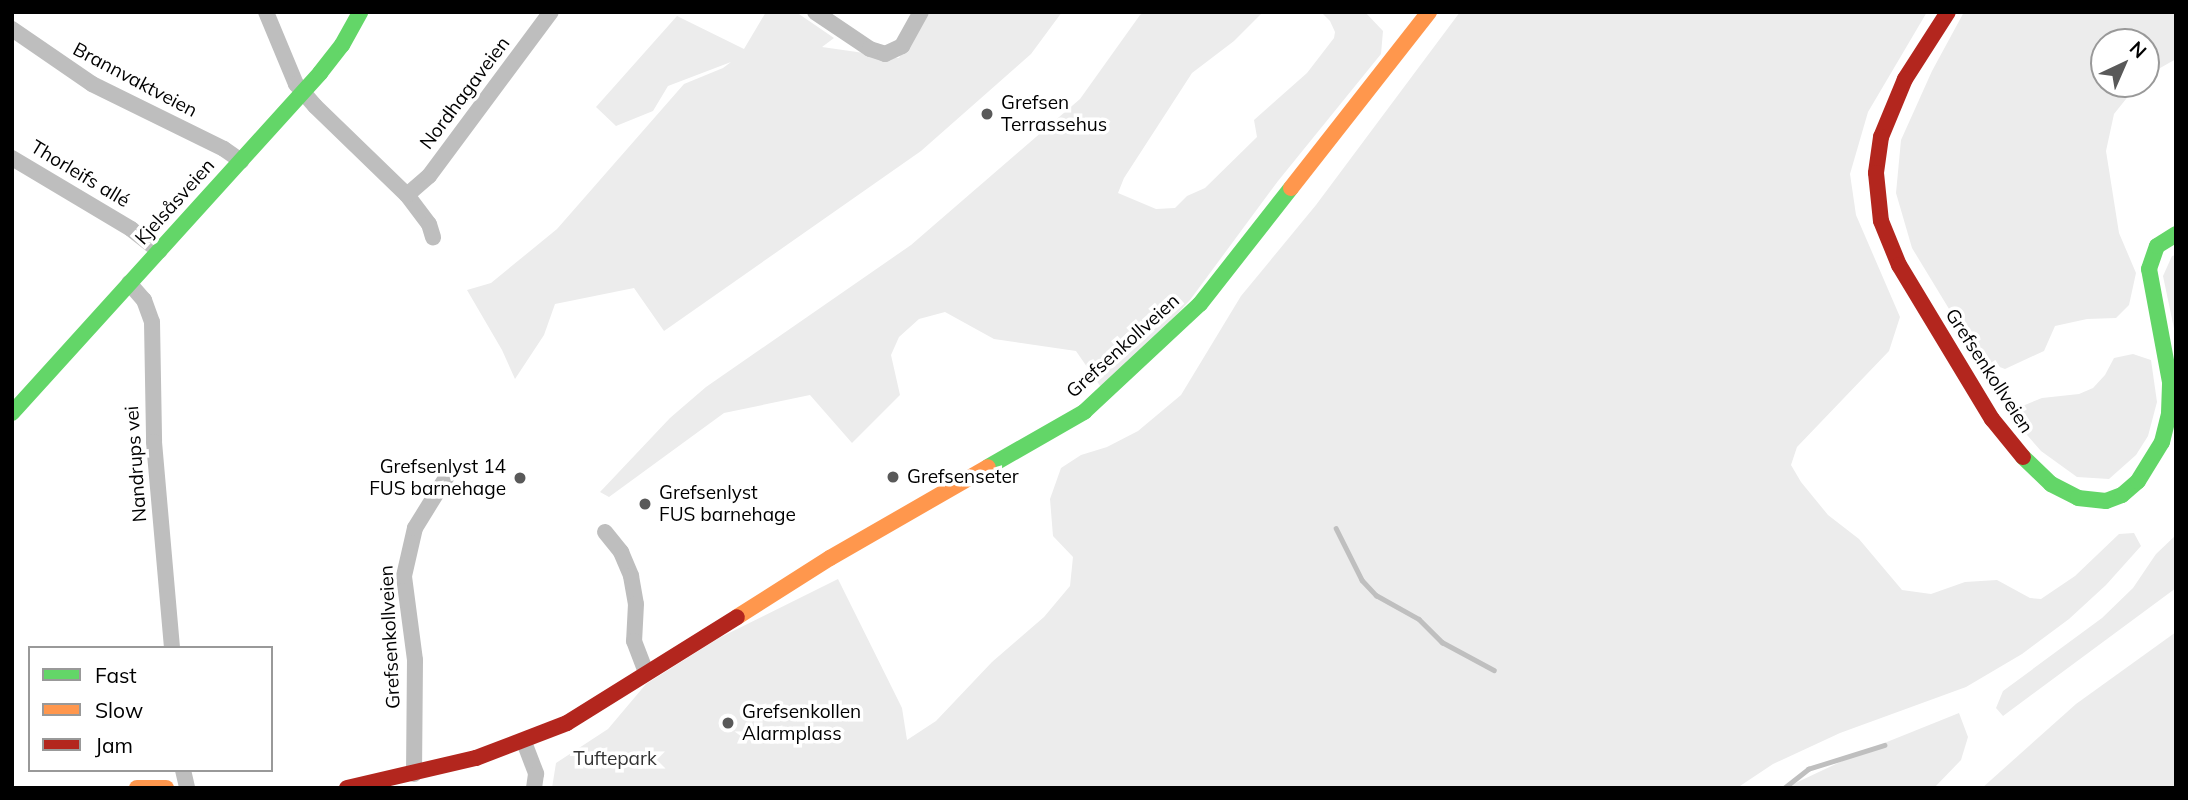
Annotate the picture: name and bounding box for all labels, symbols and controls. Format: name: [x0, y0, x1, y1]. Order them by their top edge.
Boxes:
north arrow: [2090, 28, 2160, 98]
street label: Nordhagaveien: [415, 32, 515, 154]
text: N: [2125, 36, 2152, 63]
street label: Brannvaktveien: [69, 38, 201, 122]
place label: Grefsen Terrassehus: [1001, 92, 1107, 136]
marker: Grefsen Terrassehus: [979, 106, 995, 122]
street label: Thorleifs allé: [26, 136, 134, 212]
street label: Kjelsåsveien: [130, 154, 220, 250]
street label: Grefsenkollveien: [1062, 289, 1184, 403]
street label: Grefsenkollveien: [1940, 304, 2038, 438]
street label: Nandrups vei: [121, 405, 151, 523]
place label: Grefsenlyst 14 FUS barnehage: [369, 456, 506, 500]
place label: Grefsenseter: [907, 466, 1019, 488]
marker: Grefsenseter: [885, 469, 901, 485]
marker: Grefsenlyst 14 FUS barnehage: [512, 470, 528, 486]
place label: Grefsenlyst FUS barnehage: [659, 482, 796, 526]
marker: Grefsenlyst FUS barnehage: [637, 496, 653, 512]
street label: Grefsenkollveien: [375, 565, 405, 709]
legend: [28, 646, 273, 772]
text: Fast: [95, 662, 137, 688]
text: Slow: [95, 697, 143, 723]
place label: Grefsenkollen Alarmplass: [742, 701, 861, 745]
marker: Grefsenkollen Alarmplass: [720, 715, 736, 731]
text: Jam: [95, 732, 133, 758]
park label: Tuftepark: [573, 748, 657, 770]

